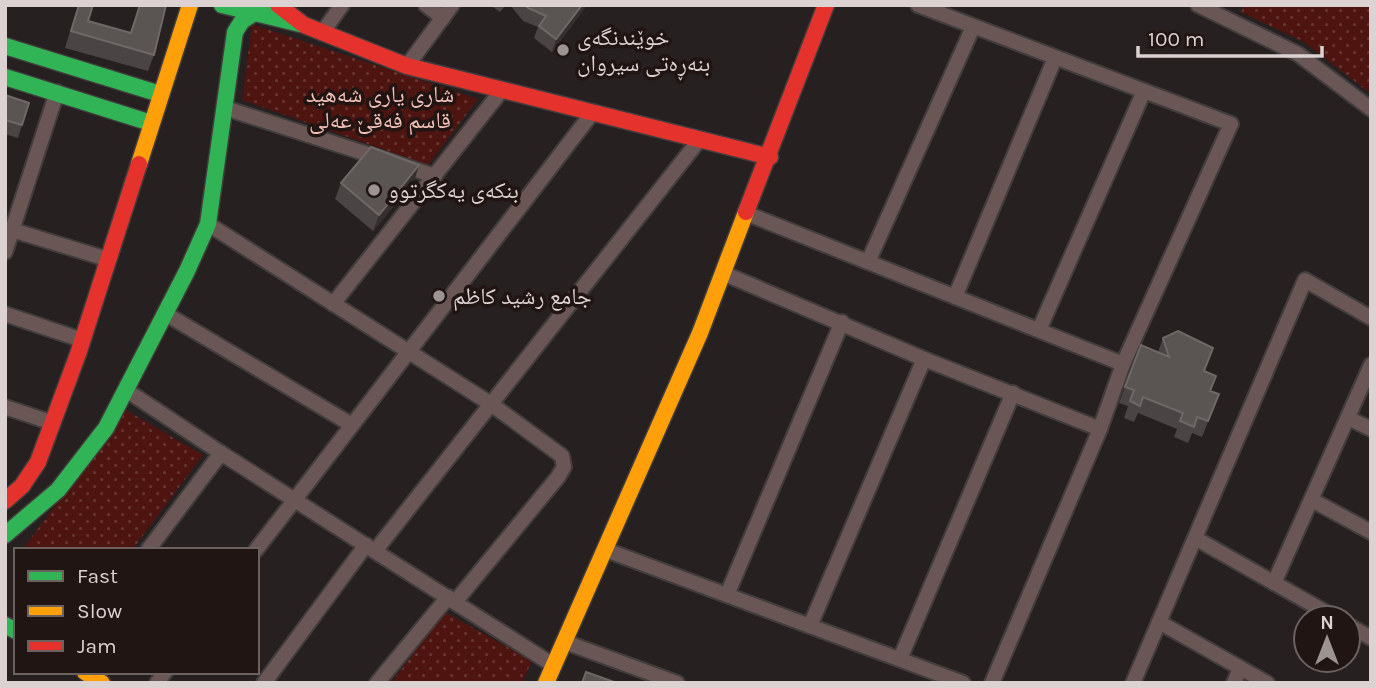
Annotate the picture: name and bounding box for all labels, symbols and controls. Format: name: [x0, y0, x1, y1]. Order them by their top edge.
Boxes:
scale bar: [1138, 14, 1322, 58]
place label: خوێندنگەی بنەڕەتی سیروان: [577, 24, 710, 81]
text: 100 m: [1148, 27, 1205, 51]
marker: خوێندنگەی بنەڕەتی سیروان: [555, 42, 571, 58]
park label: شاری یاری شەهید قاسم فەقێ عەلی: [306, 81, 454, 136]
place label: بنکەی یەکگرتوو: [388, 177, 519, 204]
marker: بنکەی یەکگرتوو: [366, 182, 382, 198]
place label: جامع رشيد كاظم: [453, 283, 592, 312]
marker: جامع رشيد كاظم: [431, 288, 447, 304]
legend: [14, 548, 259, 674]
text: Fast: [77, 564, 118, 588]
text: Slow: [77, 599, 122, 623]
north arrow: [1292, 604, 1362, 674]
text: N: [1320, 612, 1334, 634]
text: Jam: [77, 634, 117, 658]

